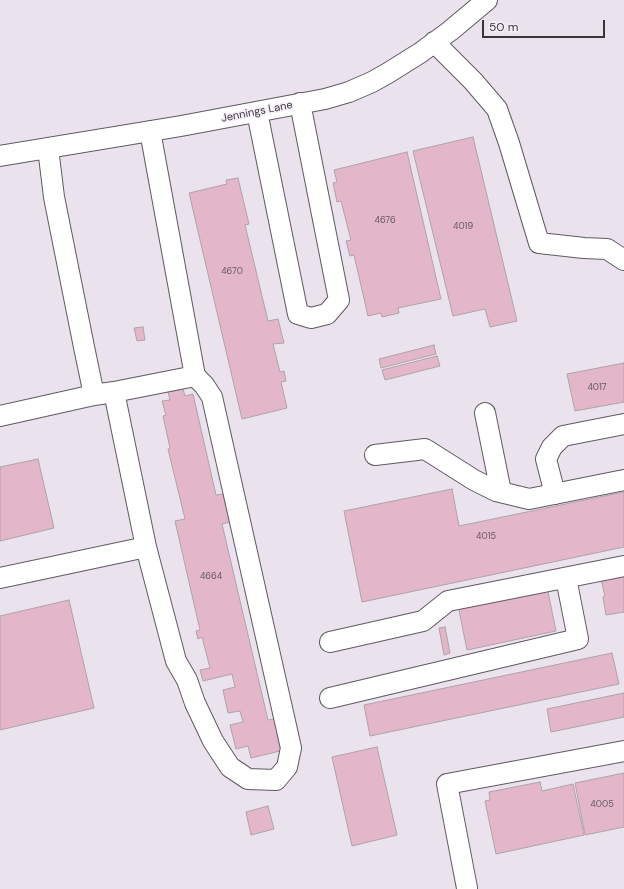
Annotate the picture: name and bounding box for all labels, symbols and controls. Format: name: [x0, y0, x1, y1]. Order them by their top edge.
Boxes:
scale bar: [484, 12, 607, 38]
text: 50 m: [489, 19, 518, 35]
street label: Jennings Lane: [220, 99, 294, 125]
house number: 4676: [374, 216, 396, 226]
house number: 4019: [453, 222, 473, 232]
house number: 4670: [221, 267, 243, 277]
house number: 4017: [587, 383, 607, 393]
house number: 4015: [476, 532, 496, 542]
house number: 4664: [200, 572, 222, 582]
house number: 4005: [590, 800, 614, 810]

